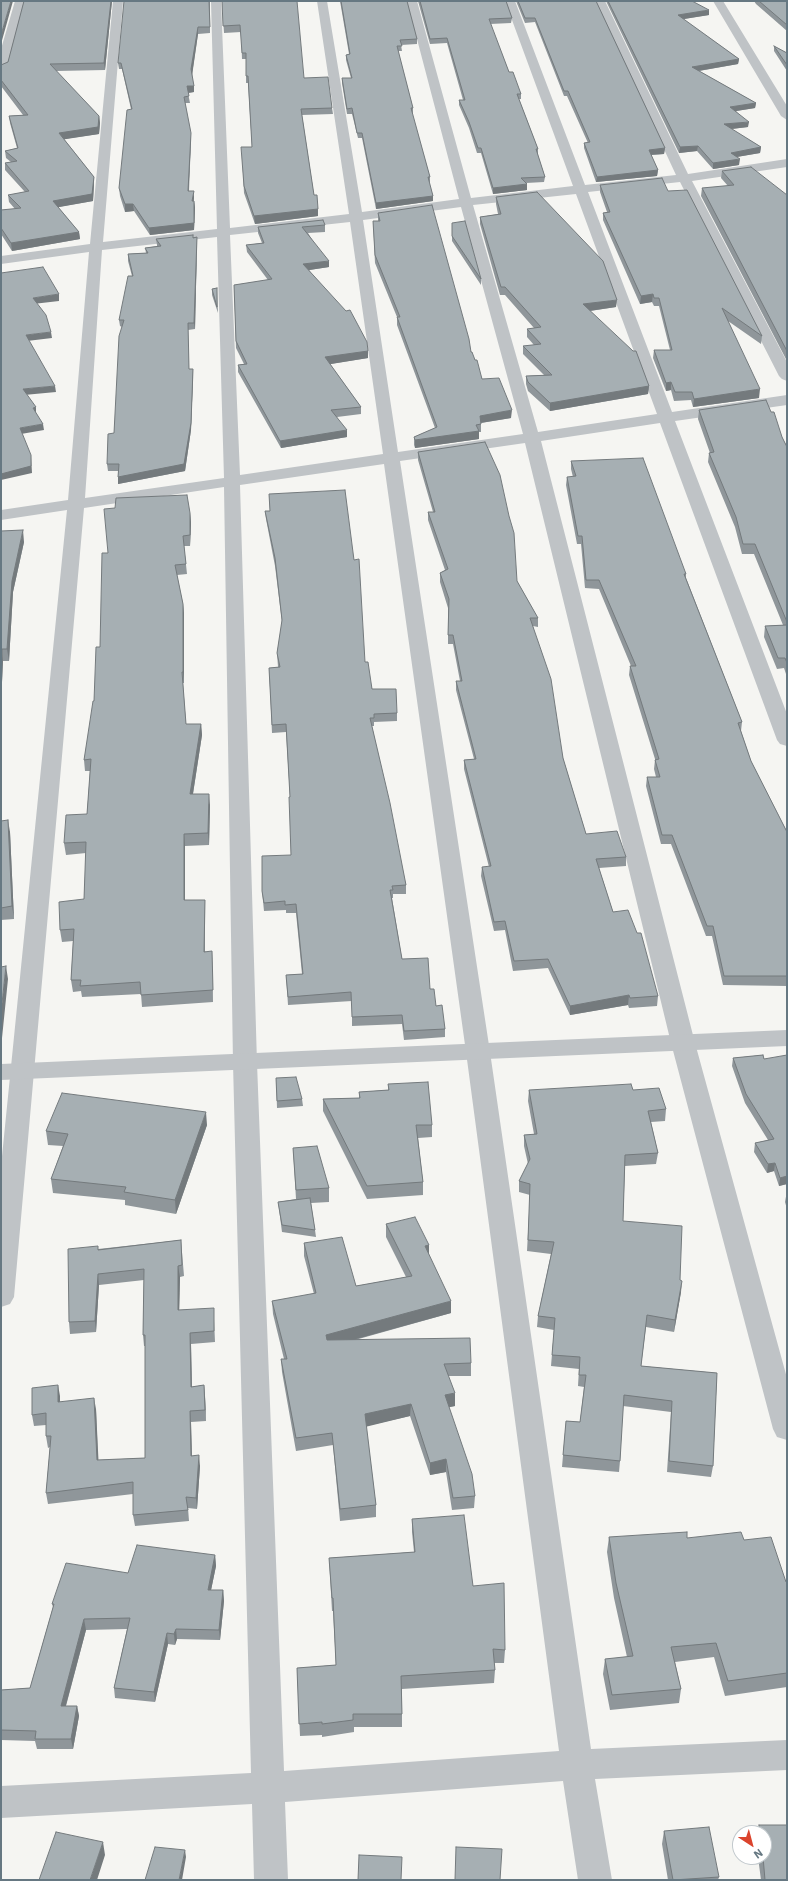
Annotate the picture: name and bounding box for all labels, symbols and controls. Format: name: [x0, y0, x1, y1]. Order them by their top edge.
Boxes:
north arrow: [732, 1825, 772, 1865]
text: N: [751, 1846, 766, 1862]

